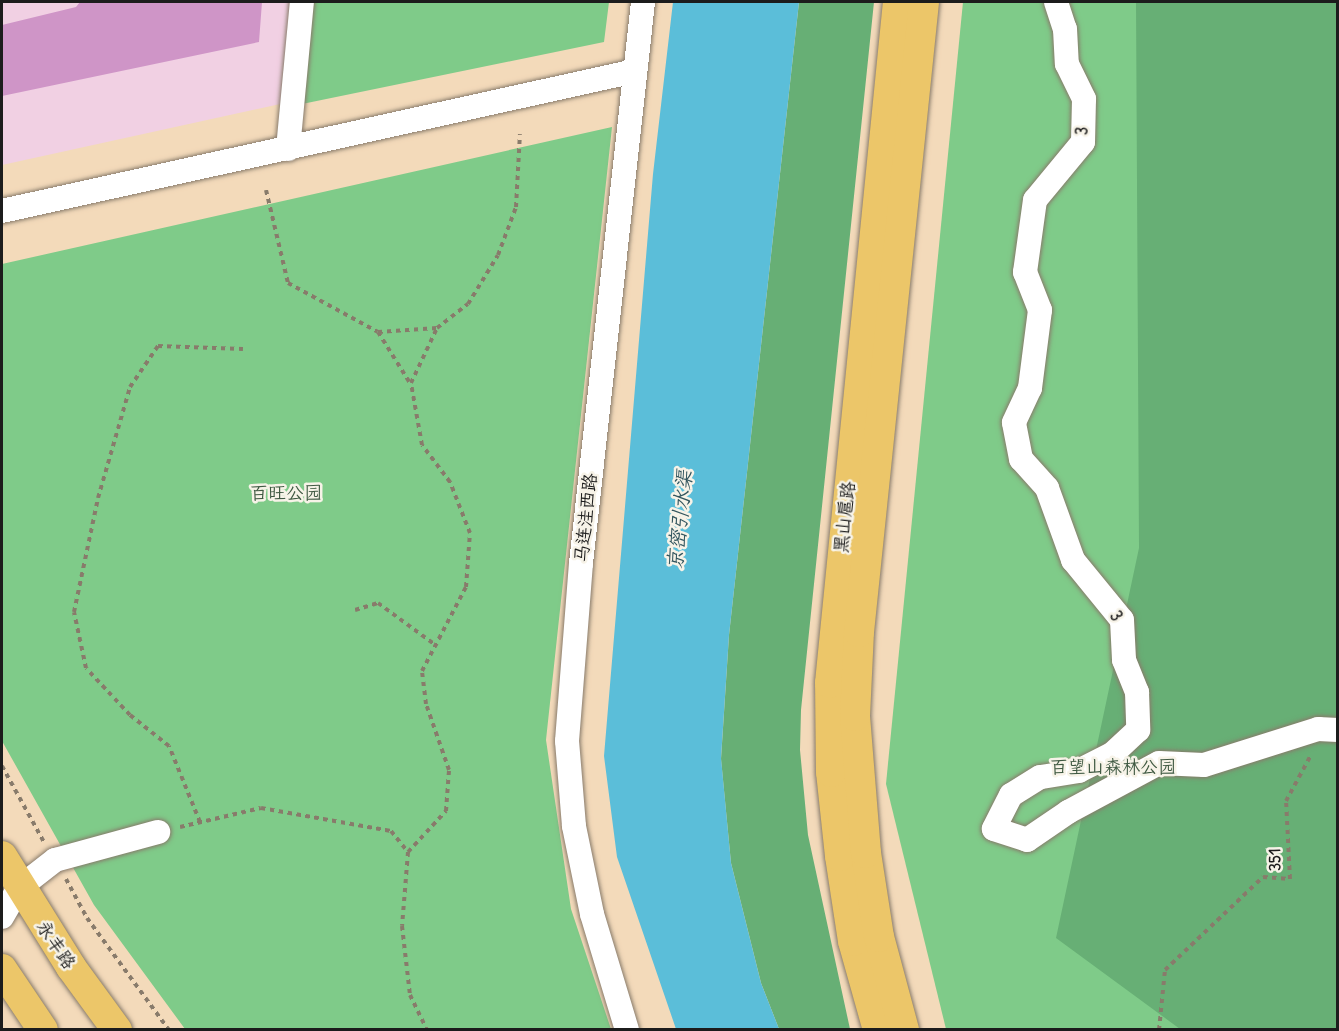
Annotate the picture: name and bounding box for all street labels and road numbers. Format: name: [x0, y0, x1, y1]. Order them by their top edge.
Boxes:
street label: 3: [1071, 126, 1093, 136]
street label: 马连洼西路: [571, 472, 601, 564]
street label: 黑山扈路: [830, 480, 860, 554]
street label: 3: [1105, 607, 1127, 625]
street label: 351: [1264, 849, 1286, 871]
street label: 永丰路: [32, 917, 80, 973]

